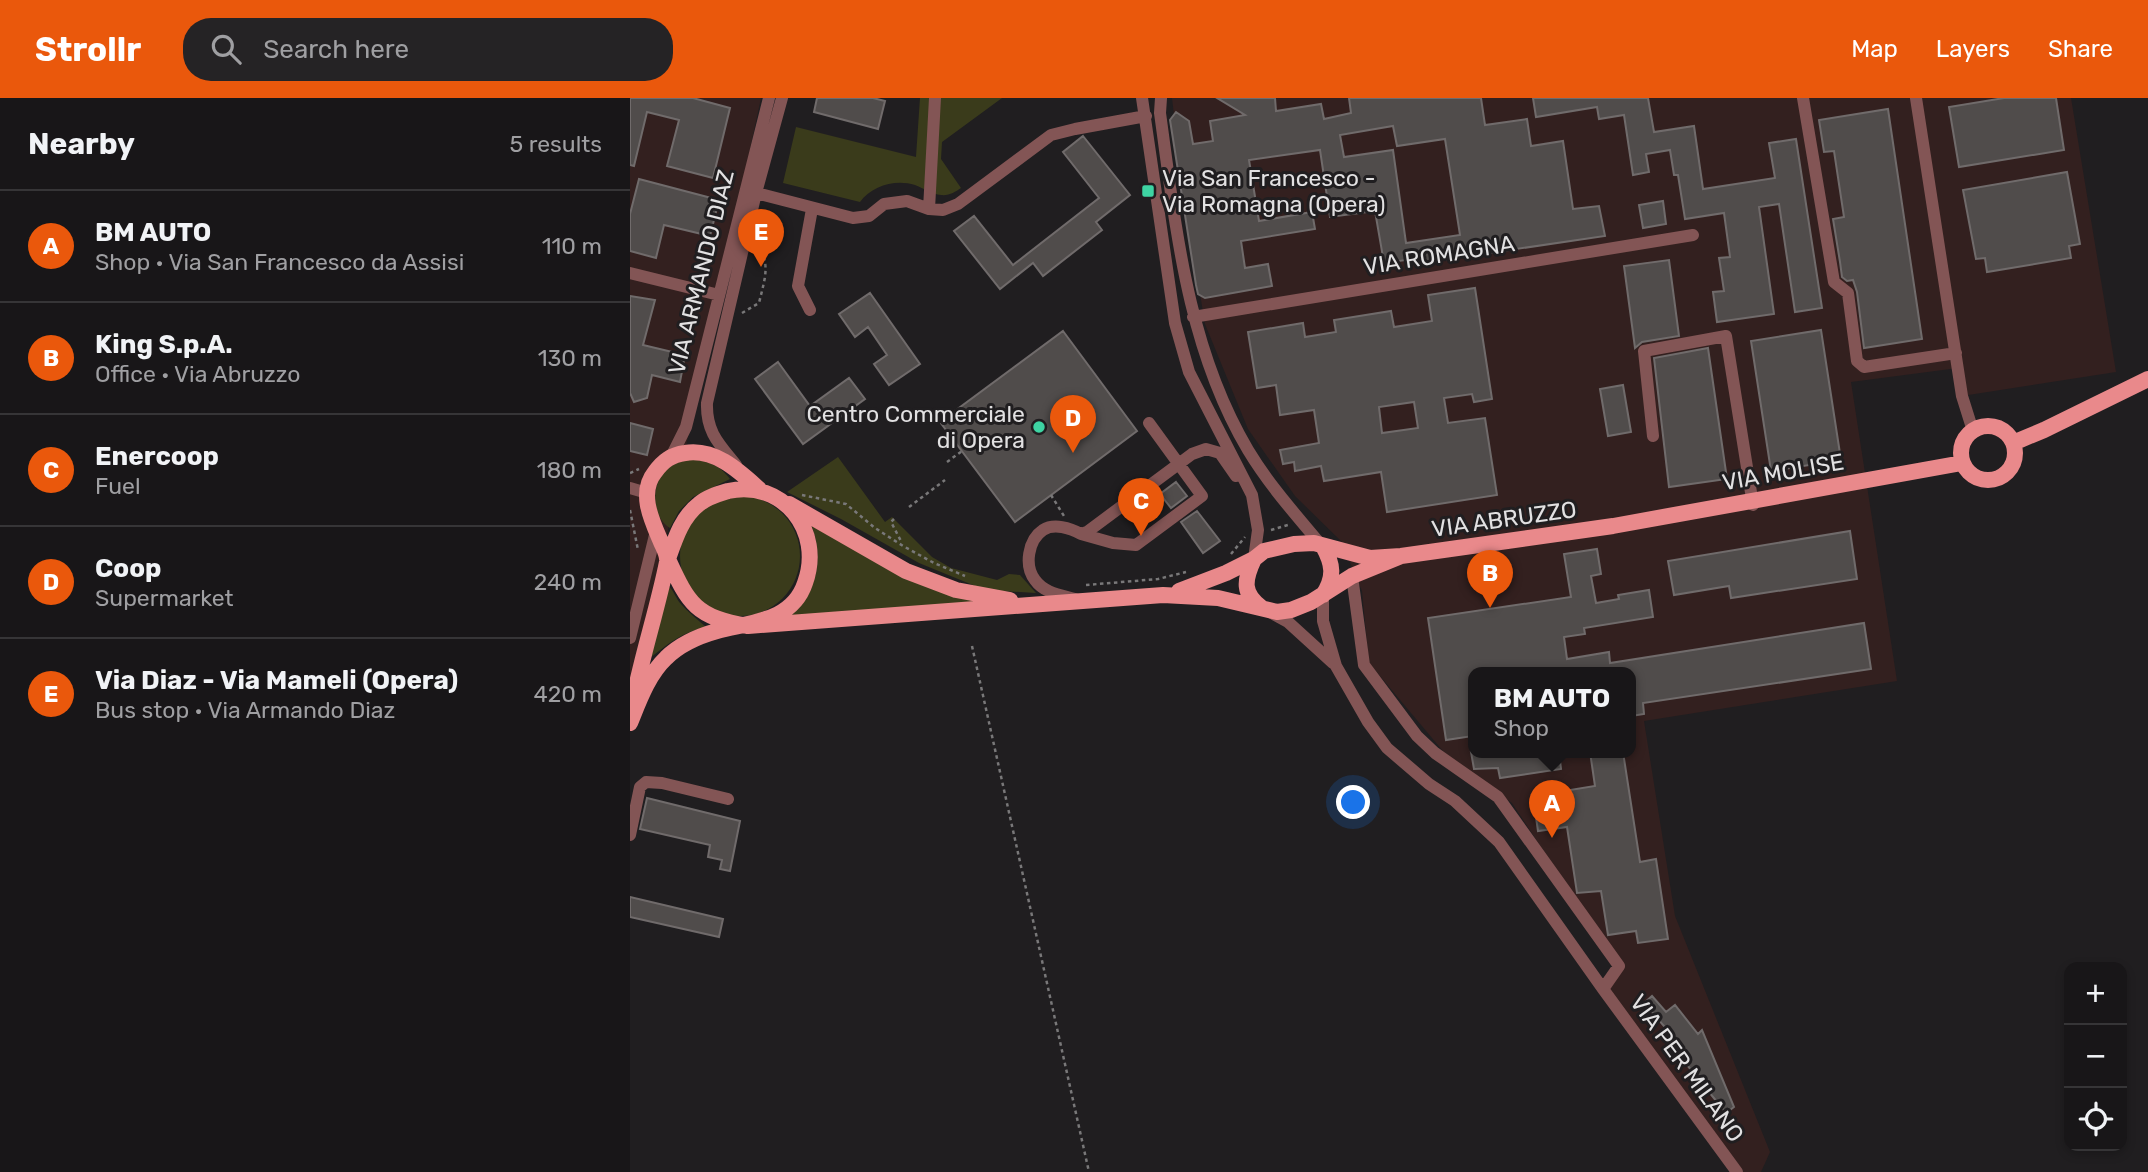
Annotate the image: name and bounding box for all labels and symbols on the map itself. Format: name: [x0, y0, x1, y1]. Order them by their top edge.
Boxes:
place label: Via San Francesco - Via Romagna (Opera): [1162, 164, 1386, 218]
street label: VIA ARMANDO DIAZ: [662, 167, 740, 377]
marker: Via San Francesco - Via Romagna (Opera): [1140, 183, 1156, 199]
pin: E: [738, 209, 784, 267]
street label: VIA ROMAGNA: [1361, 229, 1517, 281]
pin: D: [1050, 395, 1096, 453]
place label: Centro Commerciale di Opera: [806, 400, 1025, 454]
marker: Centro Commerciale di Opera: [1031, 419, 1047, 435]
street label: VIA MOLISE: [1720, 448, 1846, 496]
pin: C: [1118, 478, 1164, 536]
street label: VIA ABRUZZO: [1430, 495, 1578, 543]
pin: B: [1467, 550, 1513, 608]
pin: A: [1529, 780, 1575, 838]
your location: [1336, 785, 1370, 819]
street label: VIA PER MILANO: [1624, 989, 1750, 1147]

